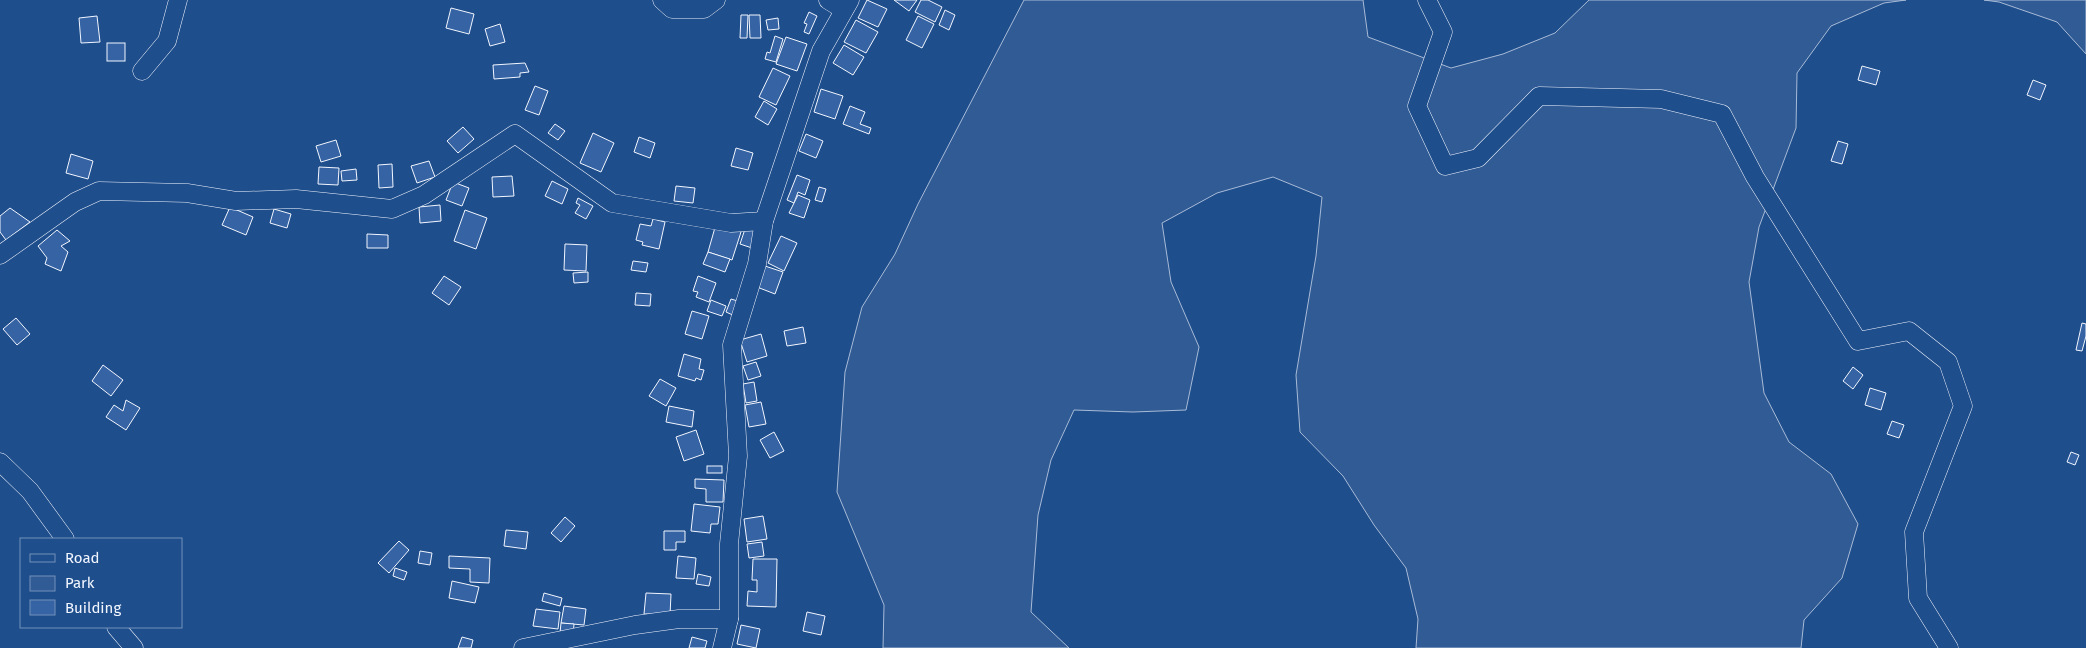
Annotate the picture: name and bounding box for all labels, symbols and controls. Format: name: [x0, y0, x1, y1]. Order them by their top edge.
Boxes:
legend: [20, 538, 182, 628]
text: Road: [65, 549, 100, 567]
text: Park: [65, 574, 95, 592]
text: Building: [65, 599, 121, 617]

